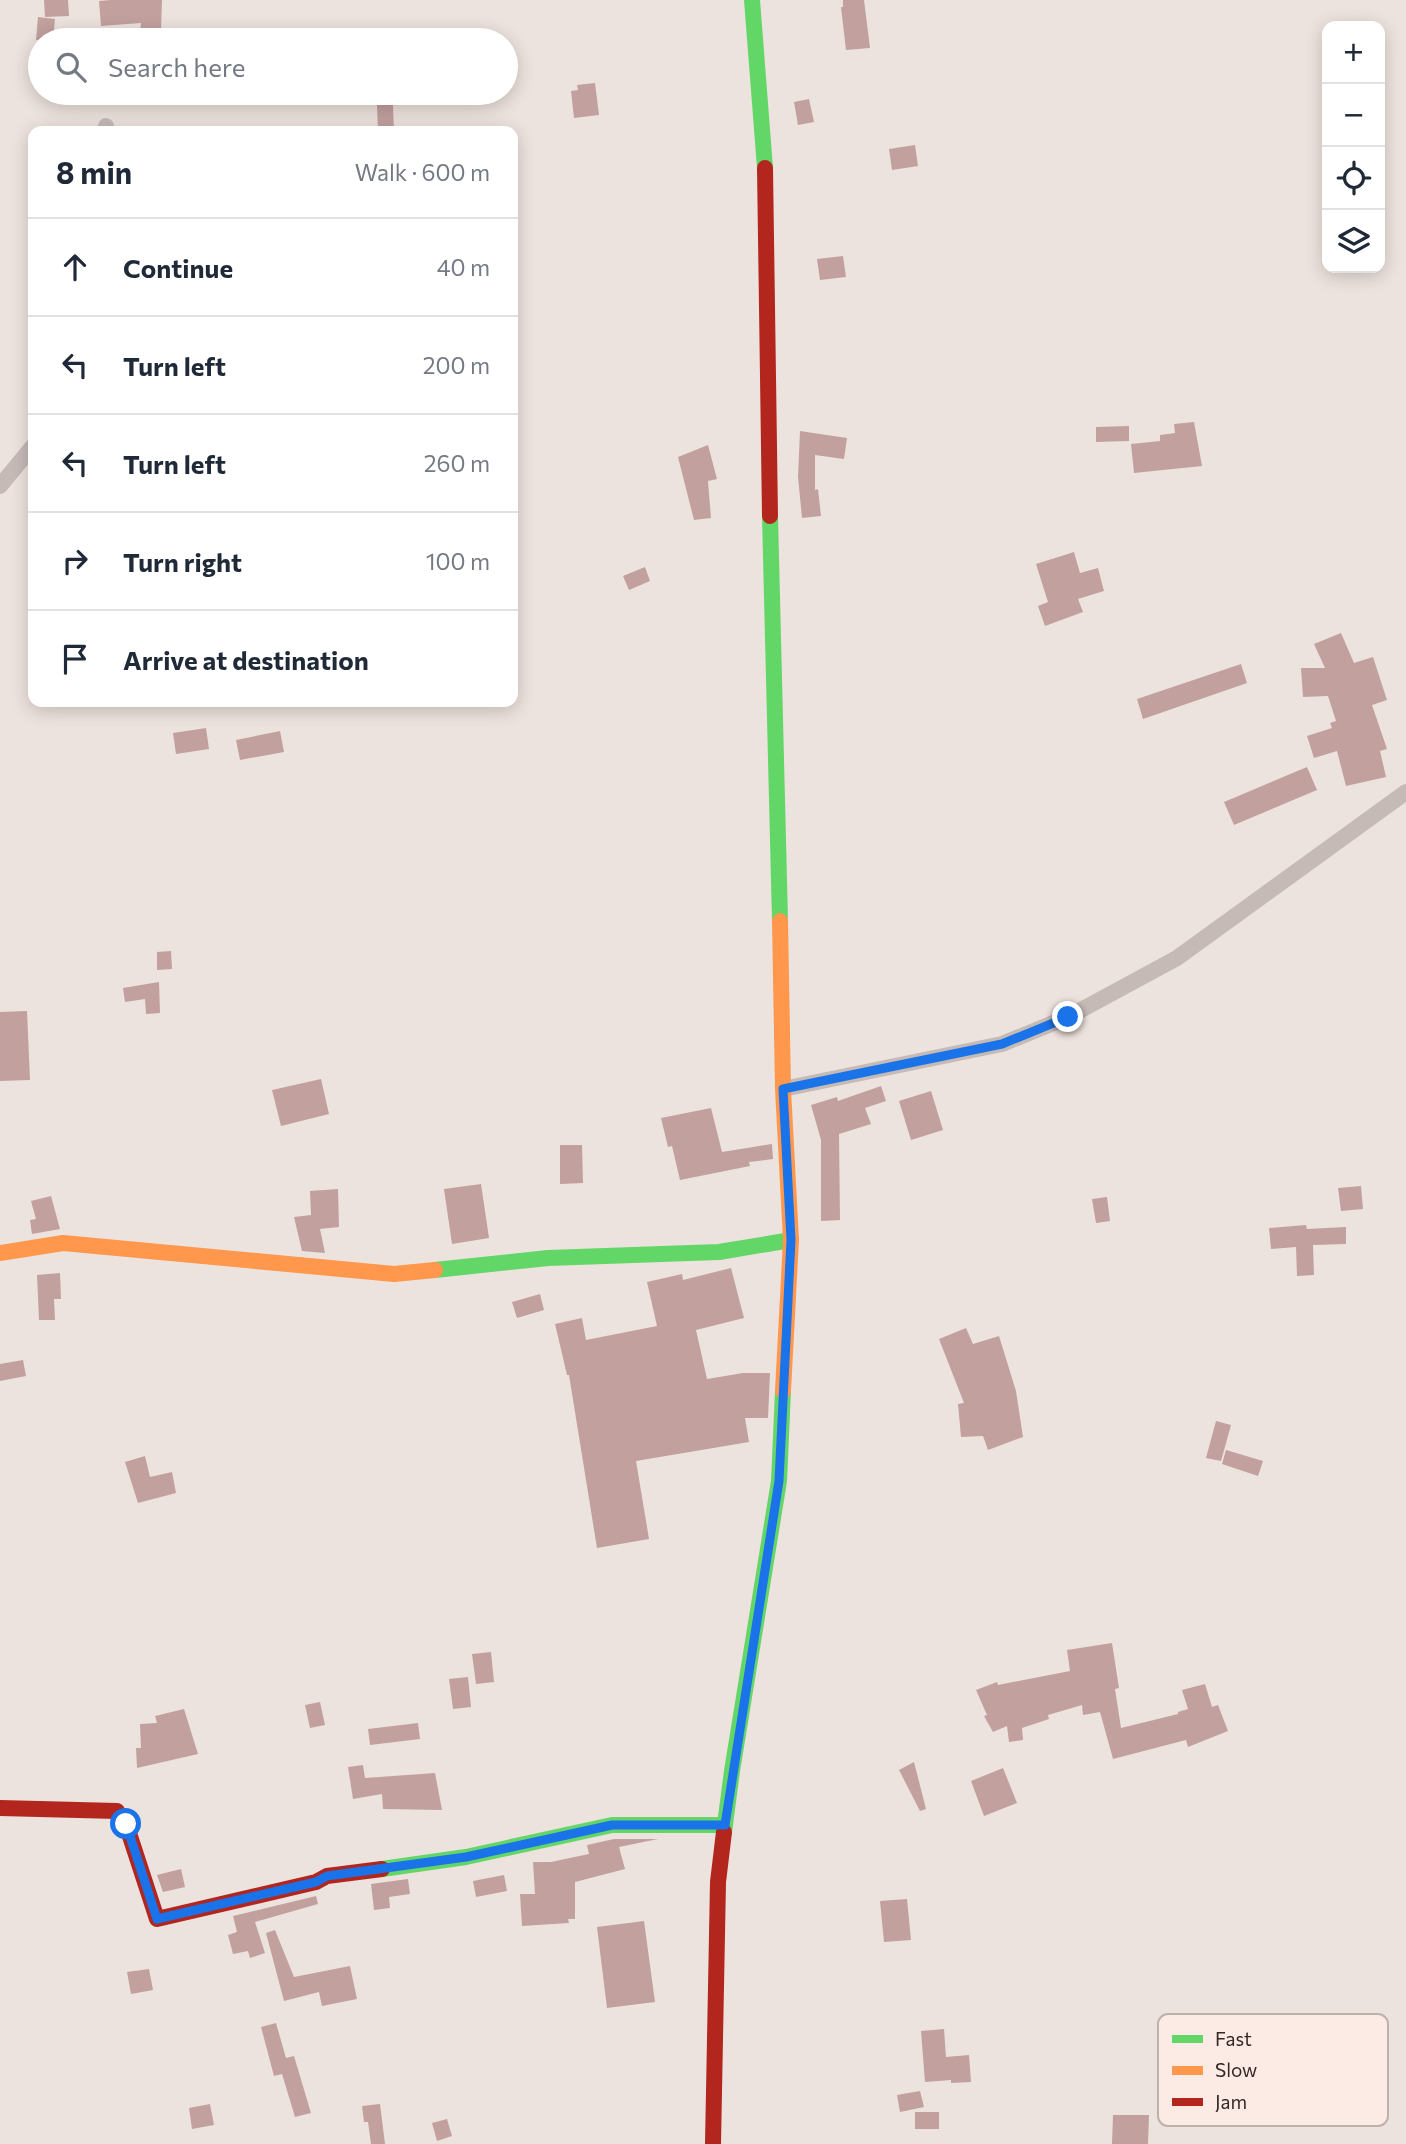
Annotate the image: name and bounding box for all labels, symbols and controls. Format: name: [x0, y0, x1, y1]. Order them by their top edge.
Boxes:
map controls: [1322, 21, 1385, 273]
button: +: [1322, 21, 1385, 84]
search box: [28, 28, 518, 105]
icon: search: [52, 48, 90, 86]
text: Search here: [108, 51, 246, 82]
button: −: [1322, 84, 1385, 147]
button: locate: [1322, 147, 1385, 210]
text: 8 min: [56, 153, 132, 190]
text: Walk · 600 m: [355, 158, 490, 186]
button: layers: [1322, 210, 1385, 273]
icon: ahead: [56, 248, 94, 286]
text: Continue: [123, 252, 233, 283]
text: 40 m: [437, 253, 490, 281]
icon: left: [56, 346, 94, 384]
text: Turn left: [123, 350, 226, 381]
text: 200 m: [423, 351, 490, 379]
icon: left: [56, 444, 94, 482]
text: Turn left: [123, 448, 226, 479]
text: 260 m: [424, 449, 490, 477]
icon: right: [56, 542, 94, 580]
text: Turn right: [123, 546, 242, 577]
text: 100 m: [426, 547, 490, 575]
icon: arrive: [56, 640, 94, 678]
text: Arrive at destination: [123, 644, 369, 675]
route end: [1052, 1001, 1083, 1032]
route start: [110, 1808, 141, 1839]
legend: [1158, 2014, 1388, 2126]
text: Fast: [1215, 2027, 1252, 2050]
text: Slow: [1215, 2058, 1257, 2081]
text: Jam: [1215, 2090, 1247, 2113]

